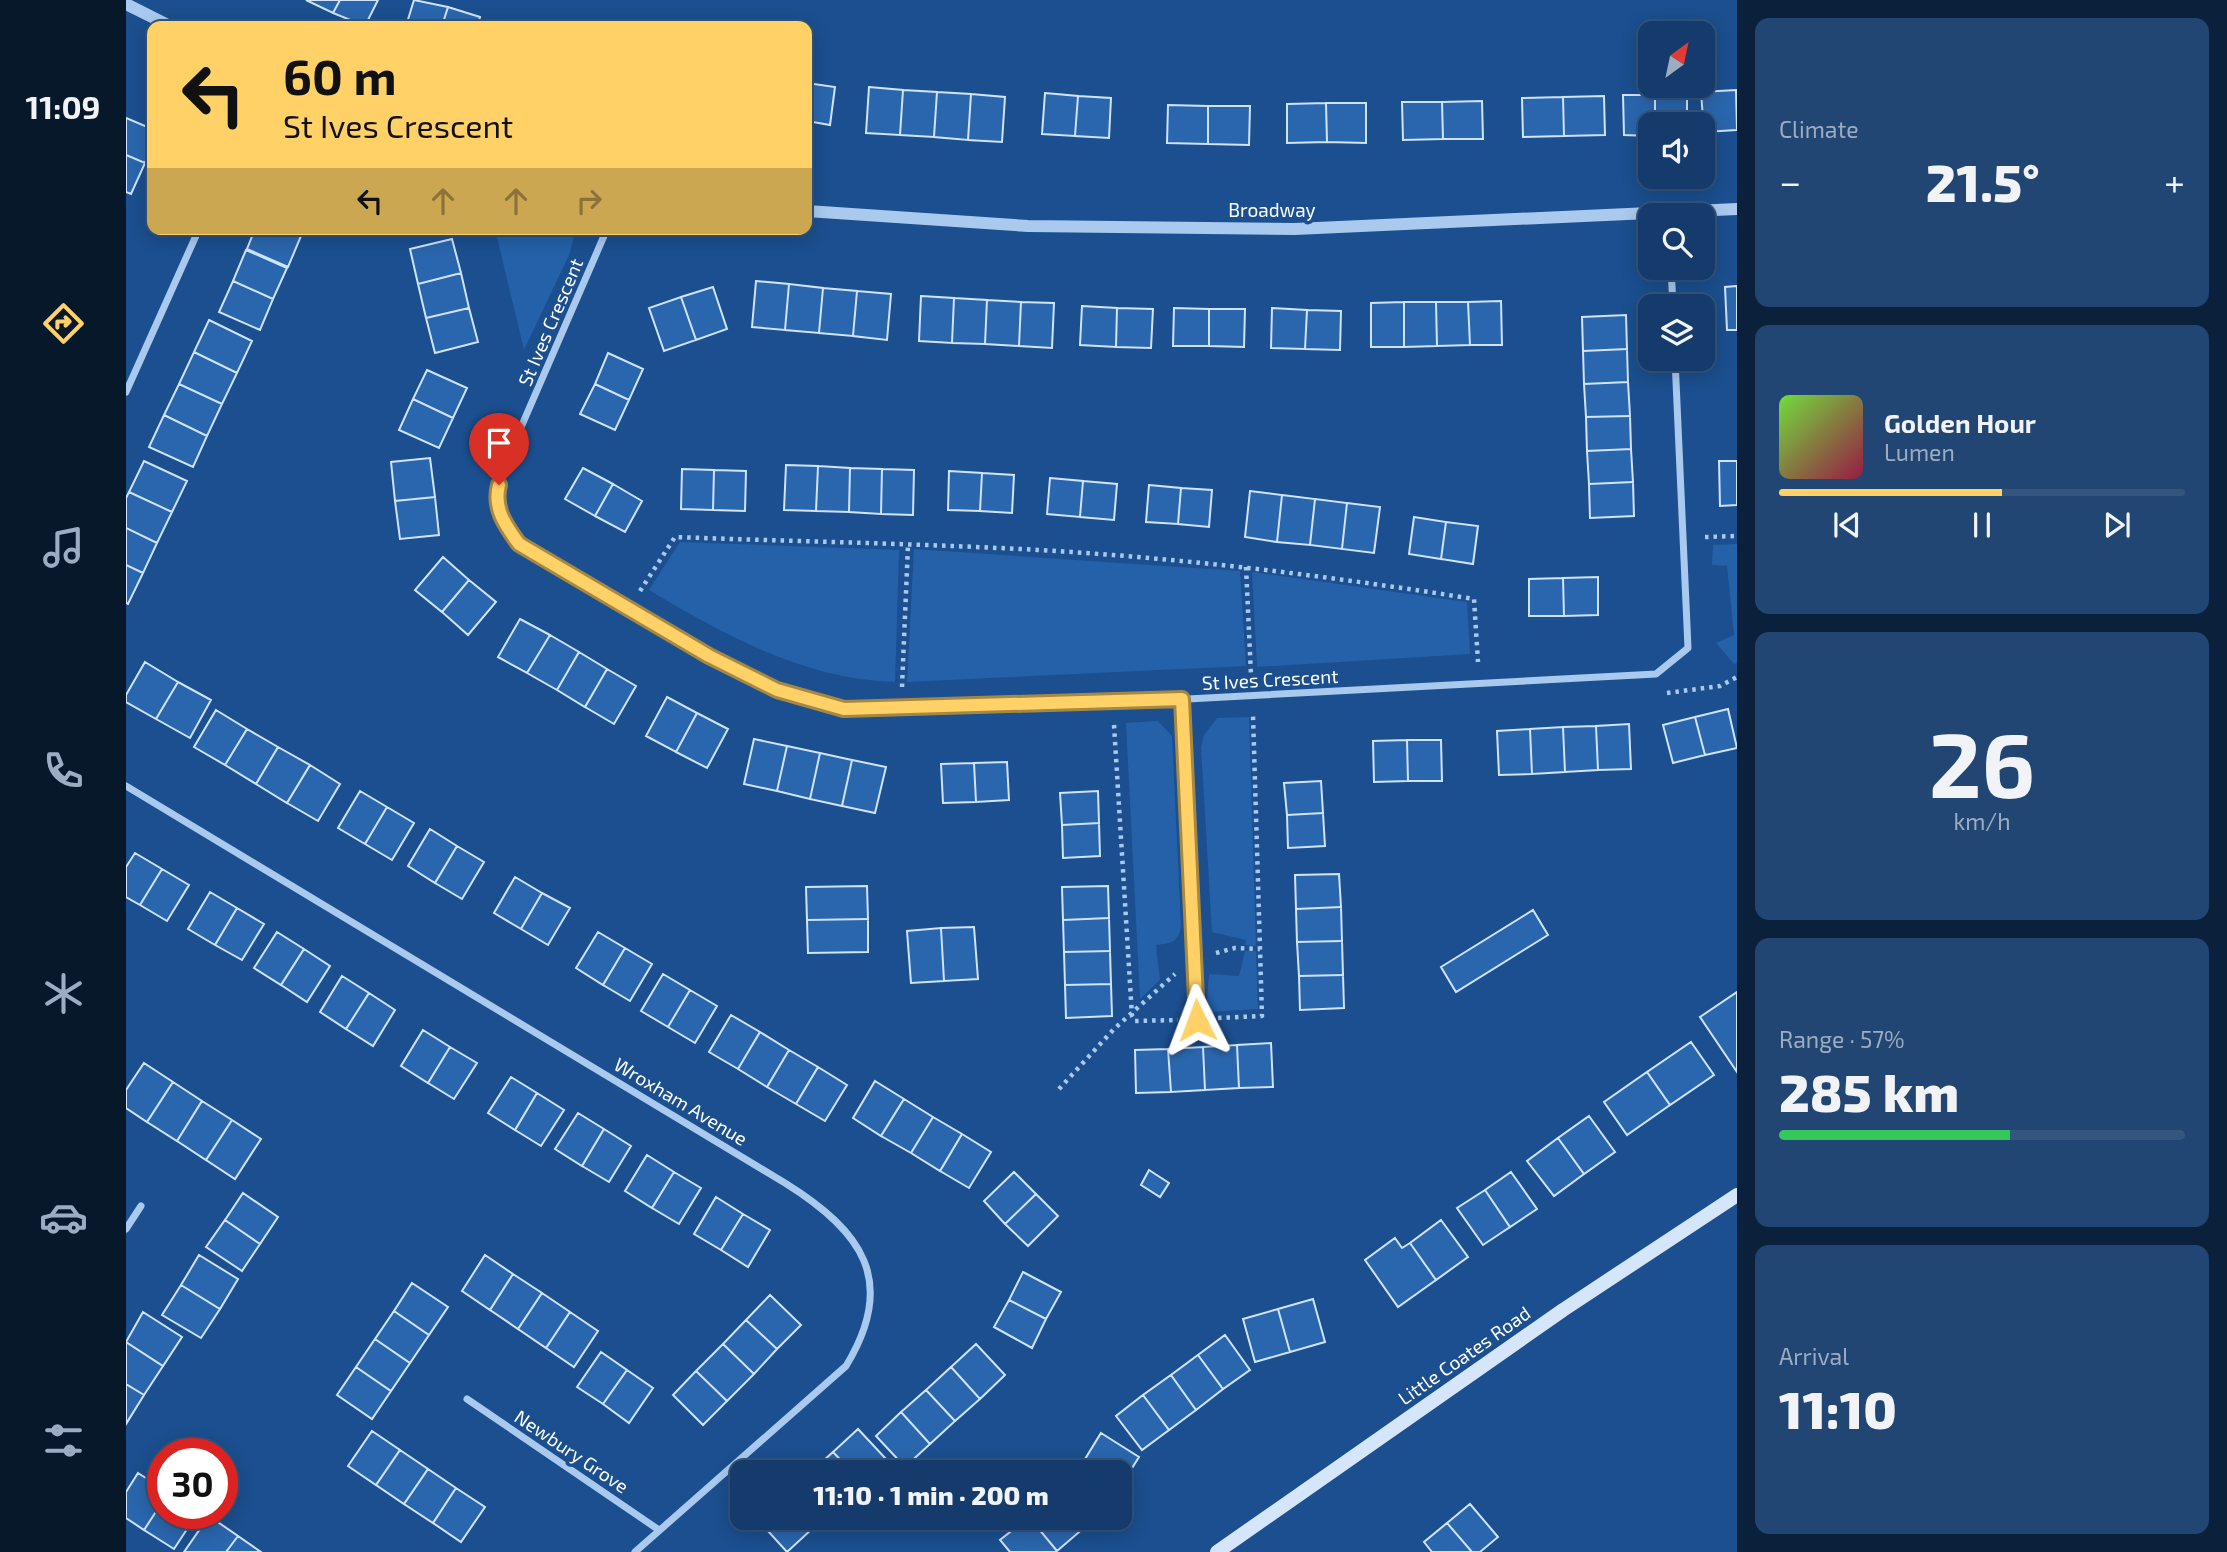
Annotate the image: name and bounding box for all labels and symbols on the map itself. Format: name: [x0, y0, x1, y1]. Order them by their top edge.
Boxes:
north arrow: [1638, 21, 1715, 98]
street label: Broadway: [1228, 198, 1316, 221]
street label: St Ives Crescent: [513, 255, 587, 389]
pin: [469, 413, 529, 485]
street label: St Ives Crescent: [1201, 664, 1339, 694]
position arrow: [1160, 983, 1234, 1057]
street label: Wroxham Avenue: [610, 1052, 752, 1150]
street label: Little Coates Road: [1393, 1301, 1535, 1409]
street label: Newbury Grove: [511, 1404, 633, 1498]
speed limit sign: 30: [147, 1438, 238, 1529]

